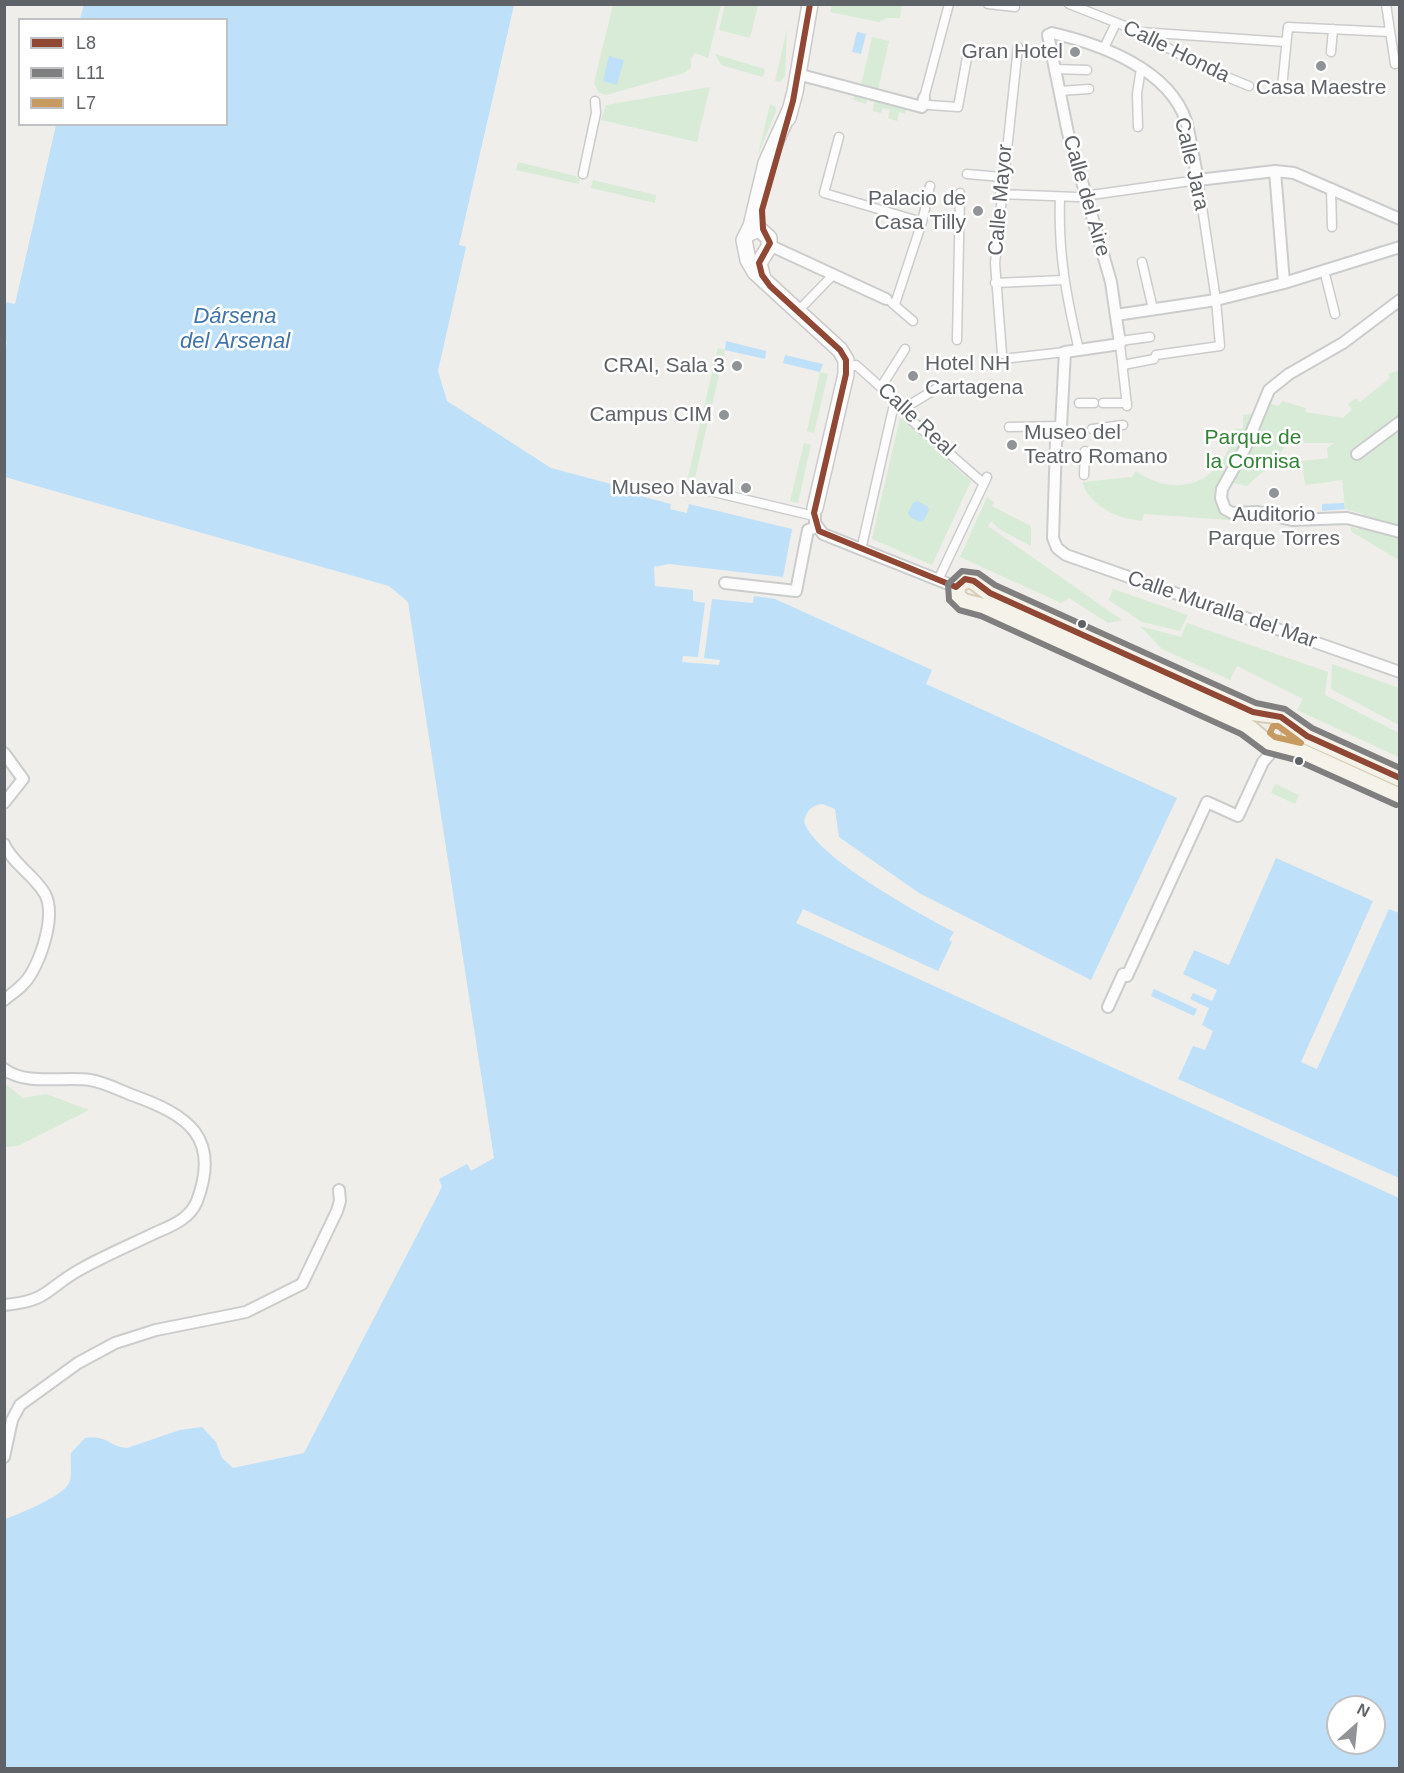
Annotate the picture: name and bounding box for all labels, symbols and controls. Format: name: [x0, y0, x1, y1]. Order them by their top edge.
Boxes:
street label: Calle Honda: [1119, 15, 1233, 89]
legend: [18, 18, 228, 126]
text: L8: [76, 33, 96, 53]
place label: Gran Hotel: [961, 39, 1063, 65]
marker: Gran Hotel: [1068, 45, 1082, 59]
marker: Casa Maestre: [1314, 59, 1328, 73]
text: L11: [76, 63, 105, 83]
place label: Casa Maestre: [1256, 75, 1386, 101]
text: L7: [76, 93, 96, 113]
street label: Calle Jara: [1168, 115, 1214, 213]
street label: Calle del Aire: [1057, 132, 1115, 260]
street label: Calle Mayor: [984, 143, 1018, 257]
place label: Palacio de Casa Tilly: [868, 186, 966, 236]
marker: Palacio de Casa Tilly: [971, 204, 985, 218]
water label: Dársena del Arsenal: [180, 304, 290, 356]
place label: Hotel NH Cartagena: [925, 351, 1023, 401]
place label: CRAI, Sala 3: [604, 353, 725, 379]
marker: CRAI, Sala 3: [730, 359, 744, 373]
marker: Hotel NH Cartagena: [906, 369, 920, 383]
street label: Calle Real: [872, 378, 960, 462]
place label: Campus CIM: [589, 402, 712, 428]
marker: Campus CIM: [717, 408, 731, 422]
place label: Museo del Teatro Romano: [1024, 420, 1168, 470]
park label: Parque de la Cornisa: [1205, 425, 1301, 475]
marker: Museo del Teatro Romano: [1005, 438, 1019, 452]
place label: Museo Naval: [611, 475, 734, 501]
marker: Museo Naval: [739, 481, 753, 495]
marker: Auditorio Parque Torres: [1267, 486, 1281, 500]
place label: Auditorio Parque Torres: [1208, 502, 1340, 552]
street label: Calle Muralla del Mar: [1124, 566, 1320, 654]
unlabelled marker: [1076, 618, 1088, 630]
unlabelled marker: [1293, 755, 1305, 767]
north arrow: [1326, 1695, 1386, 1755]
text: N: [1354, 1700, 1373, 1720]

